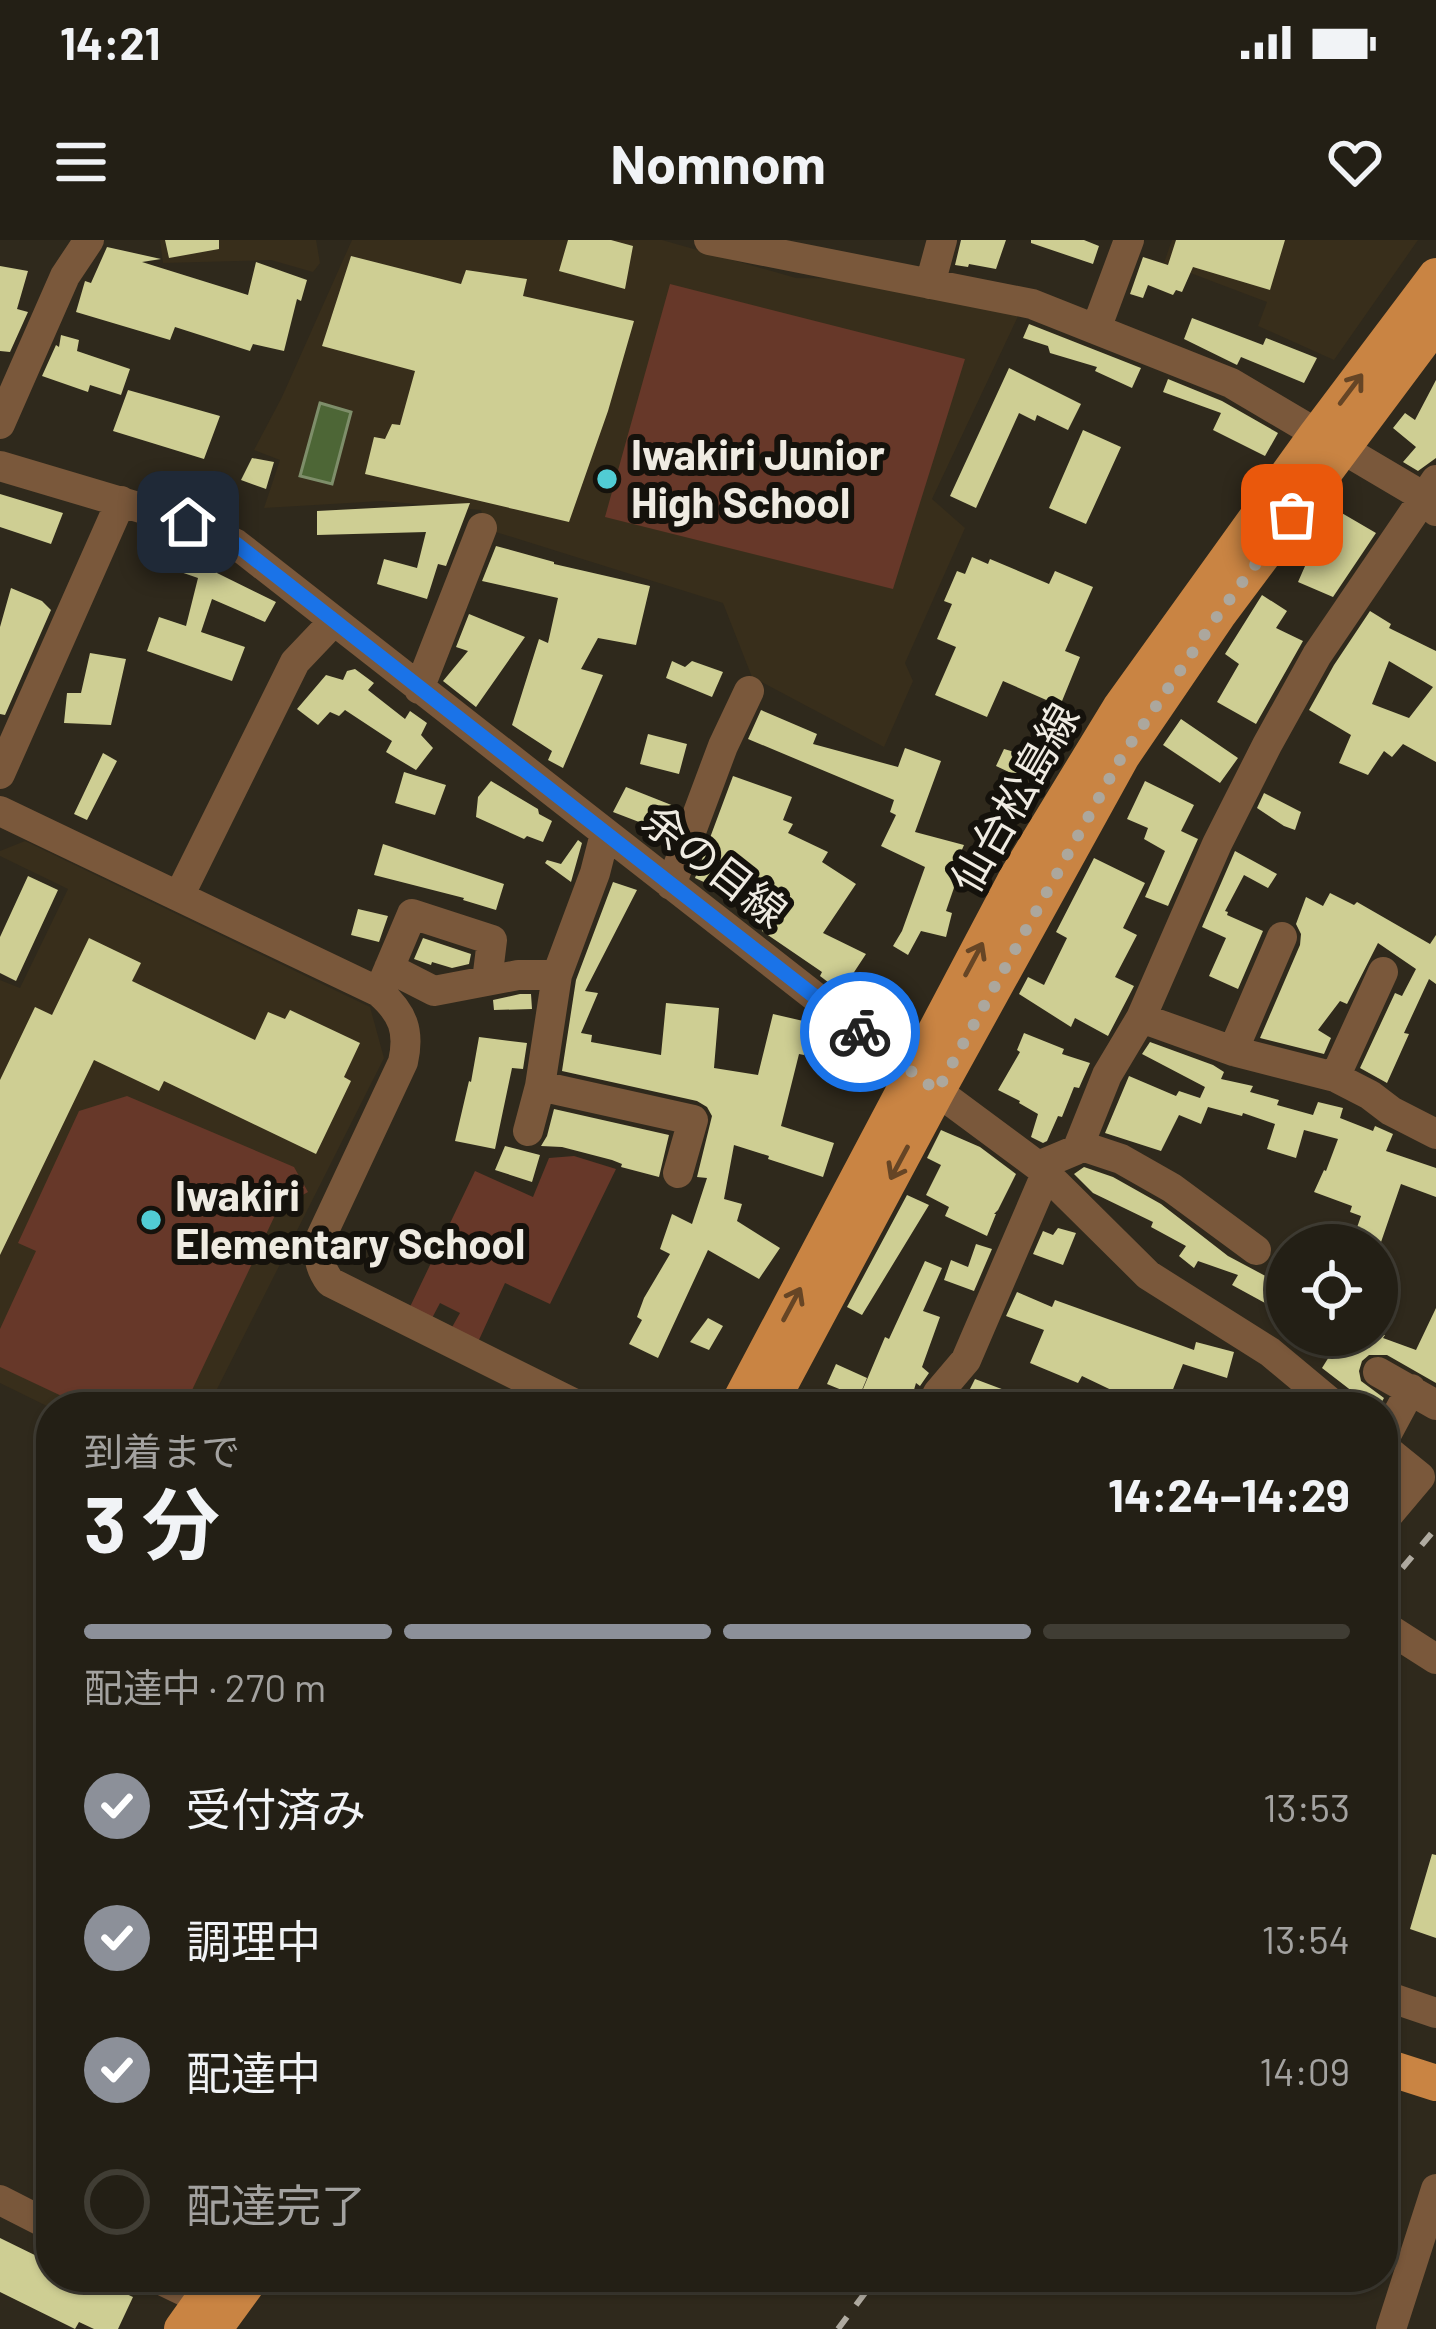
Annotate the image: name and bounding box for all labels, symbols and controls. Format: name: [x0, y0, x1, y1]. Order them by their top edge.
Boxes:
text: 14:21: [60, 15, 160, 69]
icon: menu: [48, 129, 114, 195]
icon: heart: [1322, 129, 1388, 195]
text: Nomnom: [610, 130, 826, 195]
one-way arrow: [1338, 373, 1363, 406]
place label: Iwakiri Junior High School: [631, 428, 885, 527]
pin: [1241, 464, 1343, 566]
marker: Iwakiri Junior High School: [594, 466, 620, 492]
pin: [137, 471, 239, 573]
icon: bag: [1259, 482, 1325, 548]
icon: home: [155, 489, 221, 555]
street label: 仙台松島線: [939, 694, 1087, 900]
street label: 余の目線: [635, 793, 798, 936]
one-way arrow: [964, 941, 987, 977]
courier: [800, 972, 920, 1092]
icon: bike: [827, 999, 893, 1065]
one-way arrow: [887, 1145, 910, 1180]
place label: Iwakiri Elementary School: [175, 1169, 525, 1268]
marker: Iwakiri Elementary School: [138, 1207, 164, 1233]
map controls: [1266, 1224, 1398, 1356]
button: locate: [1266, 1224, 1398, 1356]
one-way arrow: [781, 1287, 804, 1322]
text: 到着まで: [84, 1427, 240, 1474]
text: 14:24–14:29: [1108, 1467, 1350, 1521]
text: 3 分: [84, 1475, 220, 1569]
text: 配達中 · 270 m: [84, 1663, 326, 1710]
icon: check: [84, 1773, 150, 1839]
text: 受付済み: [186, 1781, 366, 1835]
text: 13:53: [1263, 1783, 1350, 1830]
icon: check: [84, 1905, 150, 1971]
text: 調理中: [186, 1913, 321, 1967]
text: 13:54: [1262, 1915, 1350, 1962]
icon: check: [84, 2037, 150, 2103]
text: 配達中: [186, 2045, 321, 2099]
text: 14:09: [1259, 2047, 1350, 2094]
text: 配達完了: [186, 2177, 366, 2231]

